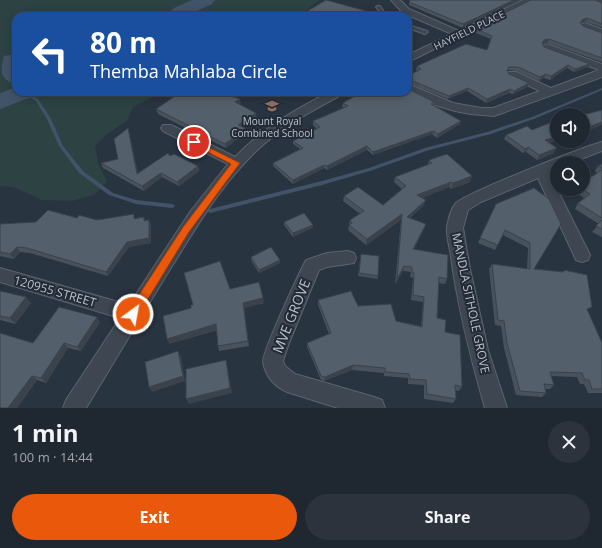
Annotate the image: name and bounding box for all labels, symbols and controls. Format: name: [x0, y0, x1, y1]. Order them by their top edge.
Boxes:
street label: HAYFIELD PLACE: [431, 7, 507, 53]
text: 80 m: [90, 23, 157, 61]
icon: left: [24, 28, 76, 80]
text: Themba Mahlaba Circle: [90, 59, 287, 83]
school or university icon: Mount Royal Combined School: [264, 98, 280, 114]
map controls: [550, 108, 590, 196]
button: sound: [550, 108, 590, 148]
place label: Mount Royal Combined School: [231, 114, 313, 140]
pin: [177, 125, 211, 159]
icon: arrive: [183, 131, 205, 153]
button: search: [550, 156, 590, 196]
street label: MANDLA SITHOLE GROVE: [448, 231, 494, 375]
street label: 120955 STREET: [12, 271, 98, 311]
street label: MVE GROVE: [268, 276, 314, 356]
position arrow: [112, 293, 154, 335]
text: 1 min: [12, 416, 79, 449]
button: close: [548, 421, 590, 463]
text: 100 m · 14:44: [12, 448, 93, 466]
button: Exit: [12, 494, 297, 540]
button: Share: [305, 494, 590, 540]

